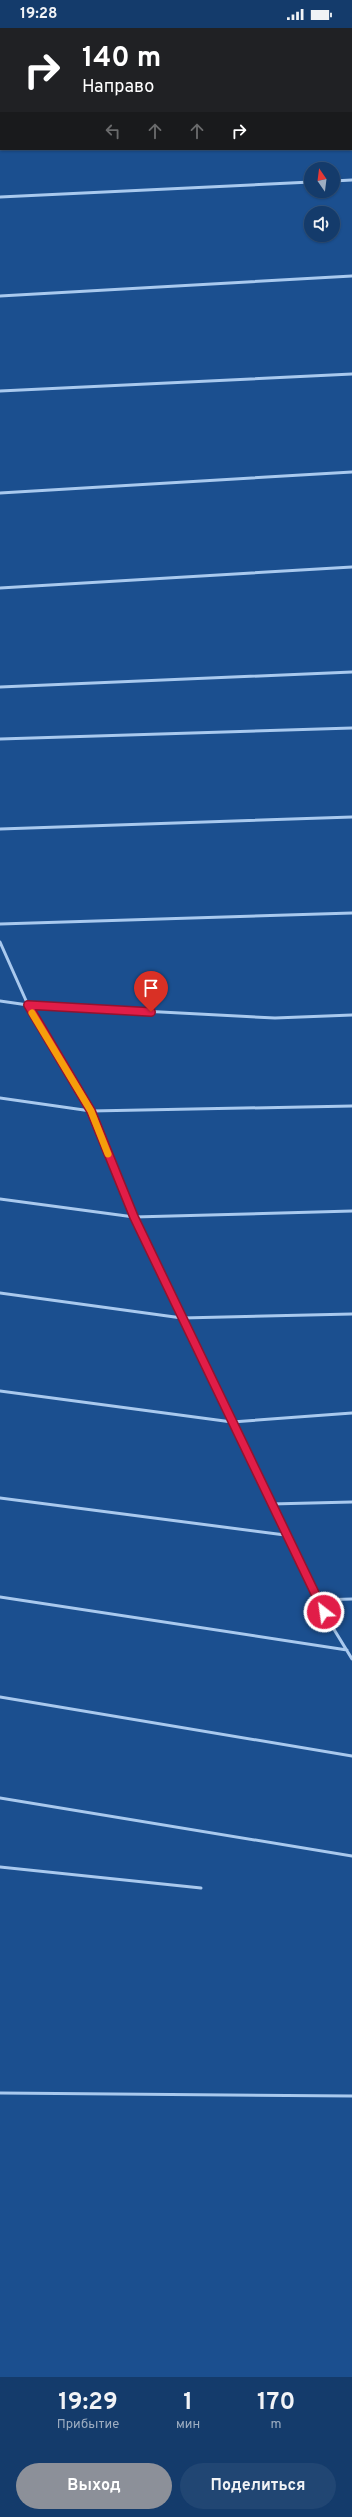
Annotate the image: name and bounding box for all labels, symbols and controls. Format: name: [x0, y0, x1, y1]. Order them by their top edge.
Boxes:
text: 19:28: [20, 5, 57, 24]
text: 140 m: [82, 41, 161, 77]
icon: right: [16, 44, 68, 96]
text: Направо: [82, 76, 154, 99]
icon: left: [102, 120, 124, 142]
icon: ahead: [144, 120, 166, 142]
icon: ahead: [186, 120, 208, 142]
icon: right: [228, 120, 250, 142]
north arrow: [304, 162, 340, 198]
map controls: [304, 162, 340, 242]
button: sound: [304, 206, 340, 242]
pin: [134, 971, 168, 1012]
icon: arrive: [140, 977, 162, 999]
position arrow: [303, 1591, 345, 1633]
text: 19:29: [58, 2388, 118, 2418]
text: 1: [183, 2388, 193, 2418]
text: 170: [257, 2388, 295, 2418]
text: Прибытие: [57, 2417, 119, 2433]
text: мин: [176, 2417, 200, 2433]
text: m: [271, 2417, 282, 2433]
button: Выход: [16, 2463, 172, 2509]
button: Поделиться: [180, 2463, 336, 2509]

